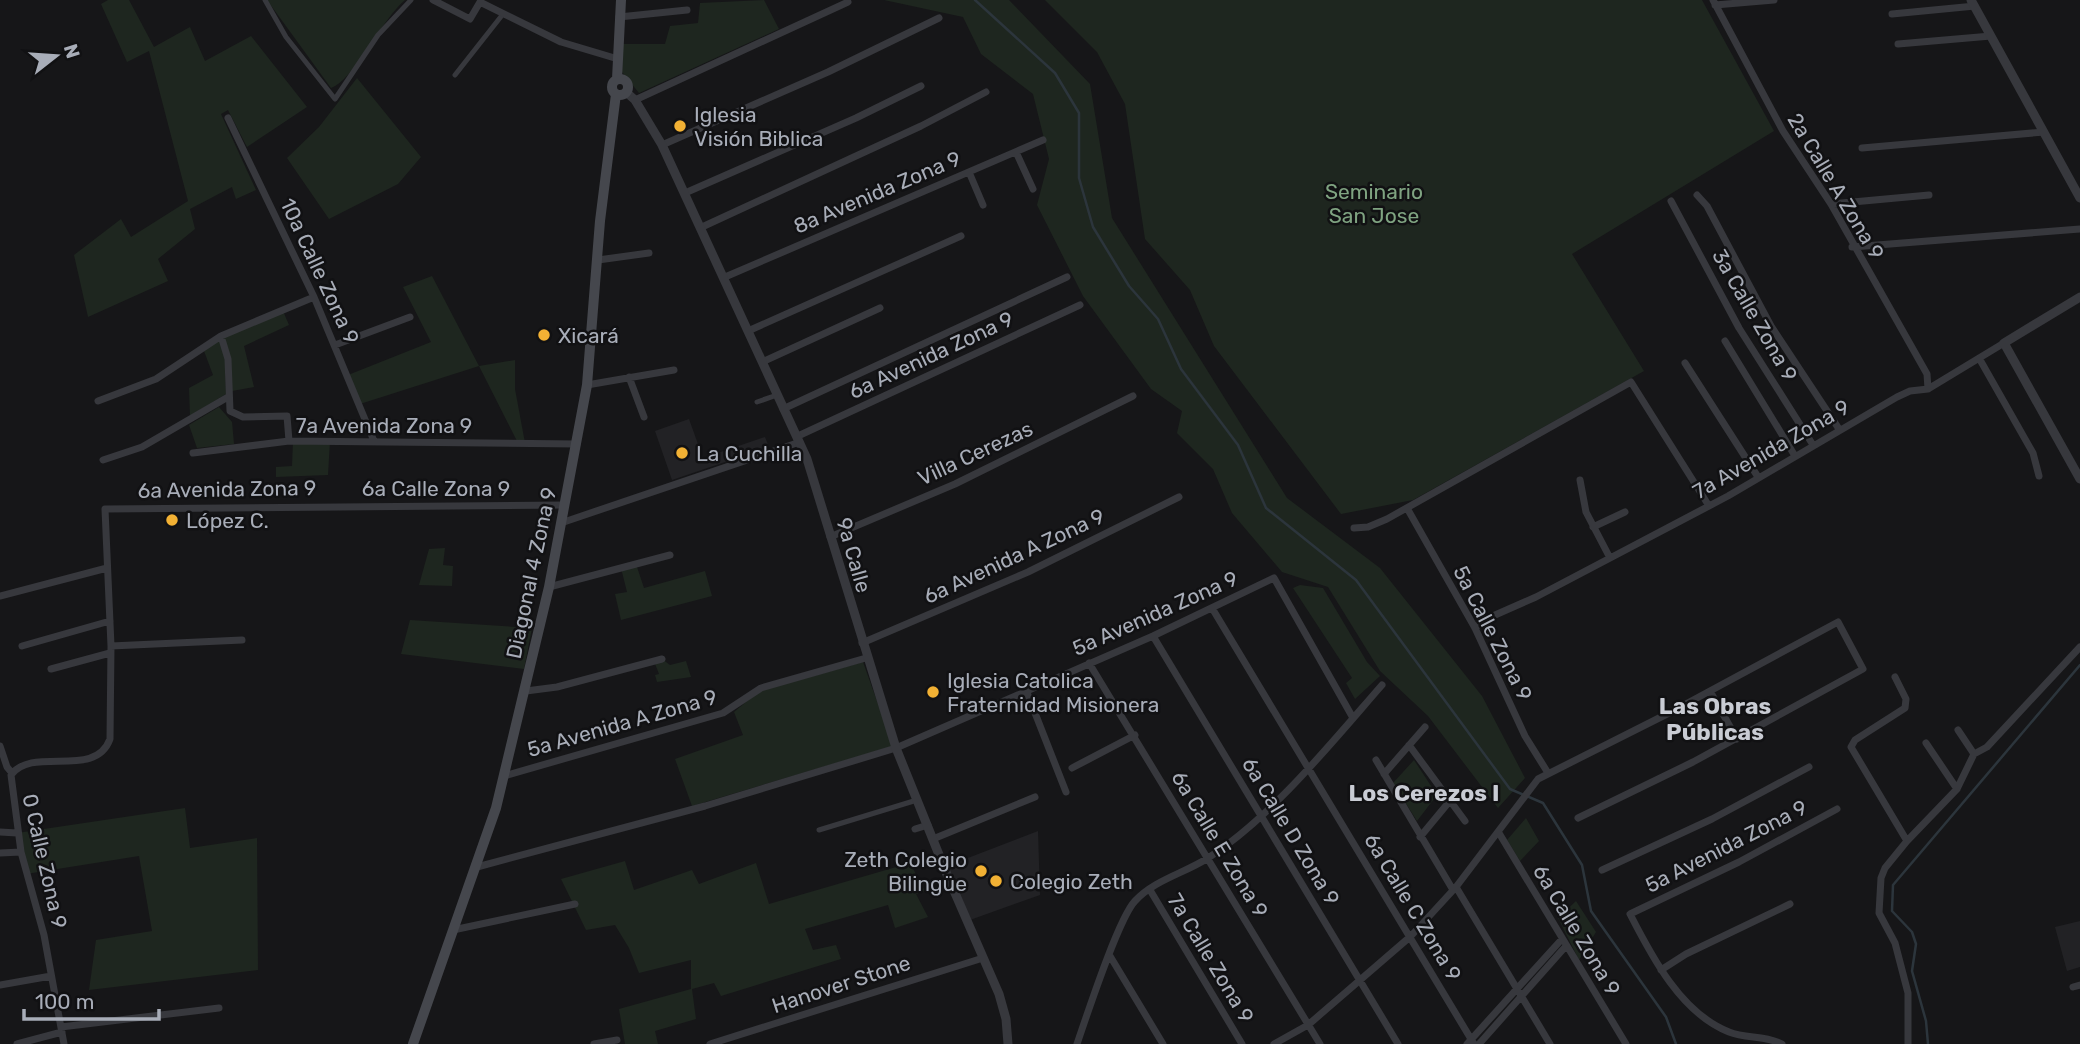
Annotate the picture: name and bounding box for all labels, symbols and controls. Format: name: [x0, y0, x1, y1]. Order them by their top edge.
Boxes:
north arrow: [21, 21, 91, 91]
text: N: [59, 41, 85, 61]
place label: Iglesia Visión Biblica: [694, 102, 823, 151]
street label: 2a Calle A Zona 9: [1783, 108, 1889, 264]
marker: Iglesia Visión Biblica: [672, 118, 688, 134]
street label: 8a Avenida Zona 9: [790, 145, 964, 239]
park label: Seminario San Jose: [1325, 179, 1423, 228]
street label: 10a Calle Zona 9: [275, 194, 365, 348]
street label: 3a Calle Zona 9: [1707, 245, 1803, 385]
street label: 6a Avenida Zona 9: [845, 306, 1017, 404]
place label: Xicará: [558, 323, 619, 348]
marker: Xicará: [536, 327, 552, 343]
street label: 7a Avenida Zona 9: [1688, 394, 1854, 504]
street label: 7a Avenida Zona 9: [296, 413, 472, 438]
street label: Villa Cerezas: [914, 415, 1036, 491]
place label: La Cuchilla: [696, 441, 802, 466]
marker: La Cuchilla: [674, 445, 690, 461]
street label: 6a Avenida Zona 9: [138, 475, 316, 503]
street label: 6a Calle Zona 9: [362, 476, 510, 501]
street label: Diagonal 4 Zona 9: [501, 485, 561, 661]
street label: 6a Avenida A Zona 9: [920, 503, 1108, 609]
place label: López C.: [186, 508, 269, 533]
marker: López C.: [164, 512, 180, 528]
street label: 9a Calle: [831, 515, 877, 595]
street label: 5a Calle Zona 9: [1448, 561, 1538, 705]
street label: 5a Avenida Zona 9: [1068, 565, 1242, 661]
place label: Iglesia Catolica Fraternidad Misionera: [947, 668, 1159, 717]
street label: 5a Avenida A Zona 9: [524, 684, 720, 762]
marker: Iglesia Catolica Fraternidad Misionera: [925, 684, 941, 700]
district label: Las Obras Públicas: [1659, 692, 1771, 746]
street label: 6a Calle D Zona 9: [1237, 753, 1345, 909]
street label: 6a Calle E Zona 9: [1166, 766, 1274, 922]
district label: Los Cerezos I: [1349, 779, 1499, 807]
street label: 0 Calle Zona 9: [17, 791, 73, 931]
street label: 5a Avenida Zona 9: [1641, 794, 1811, 898]
street label: 6a Calle C Zona 9: [1359, 829, 1467, 985]
place label: Zeth Colegio Bilingüe: [844, 847, 967, 896]
street label: 6a Calle Zona 9: [1528, 860, 1626, 1000]
marker: Zeth Colegio Bilingüe: [973, 863, 989, 879]
place label: Colegio Zeth: [1010, 869, 1133, 894]
marker: Colegio Zeth: [988, 873, 1004, 889]
street label: 7a Calle Zona 9: [1163, 889, 1259, 1027]
street label: Hanover Stone: [768, 950, 914, 1018]
scale bar: [24, 978, 159, 1022]
text: 100 m: [35, 989, 94, 1014]

